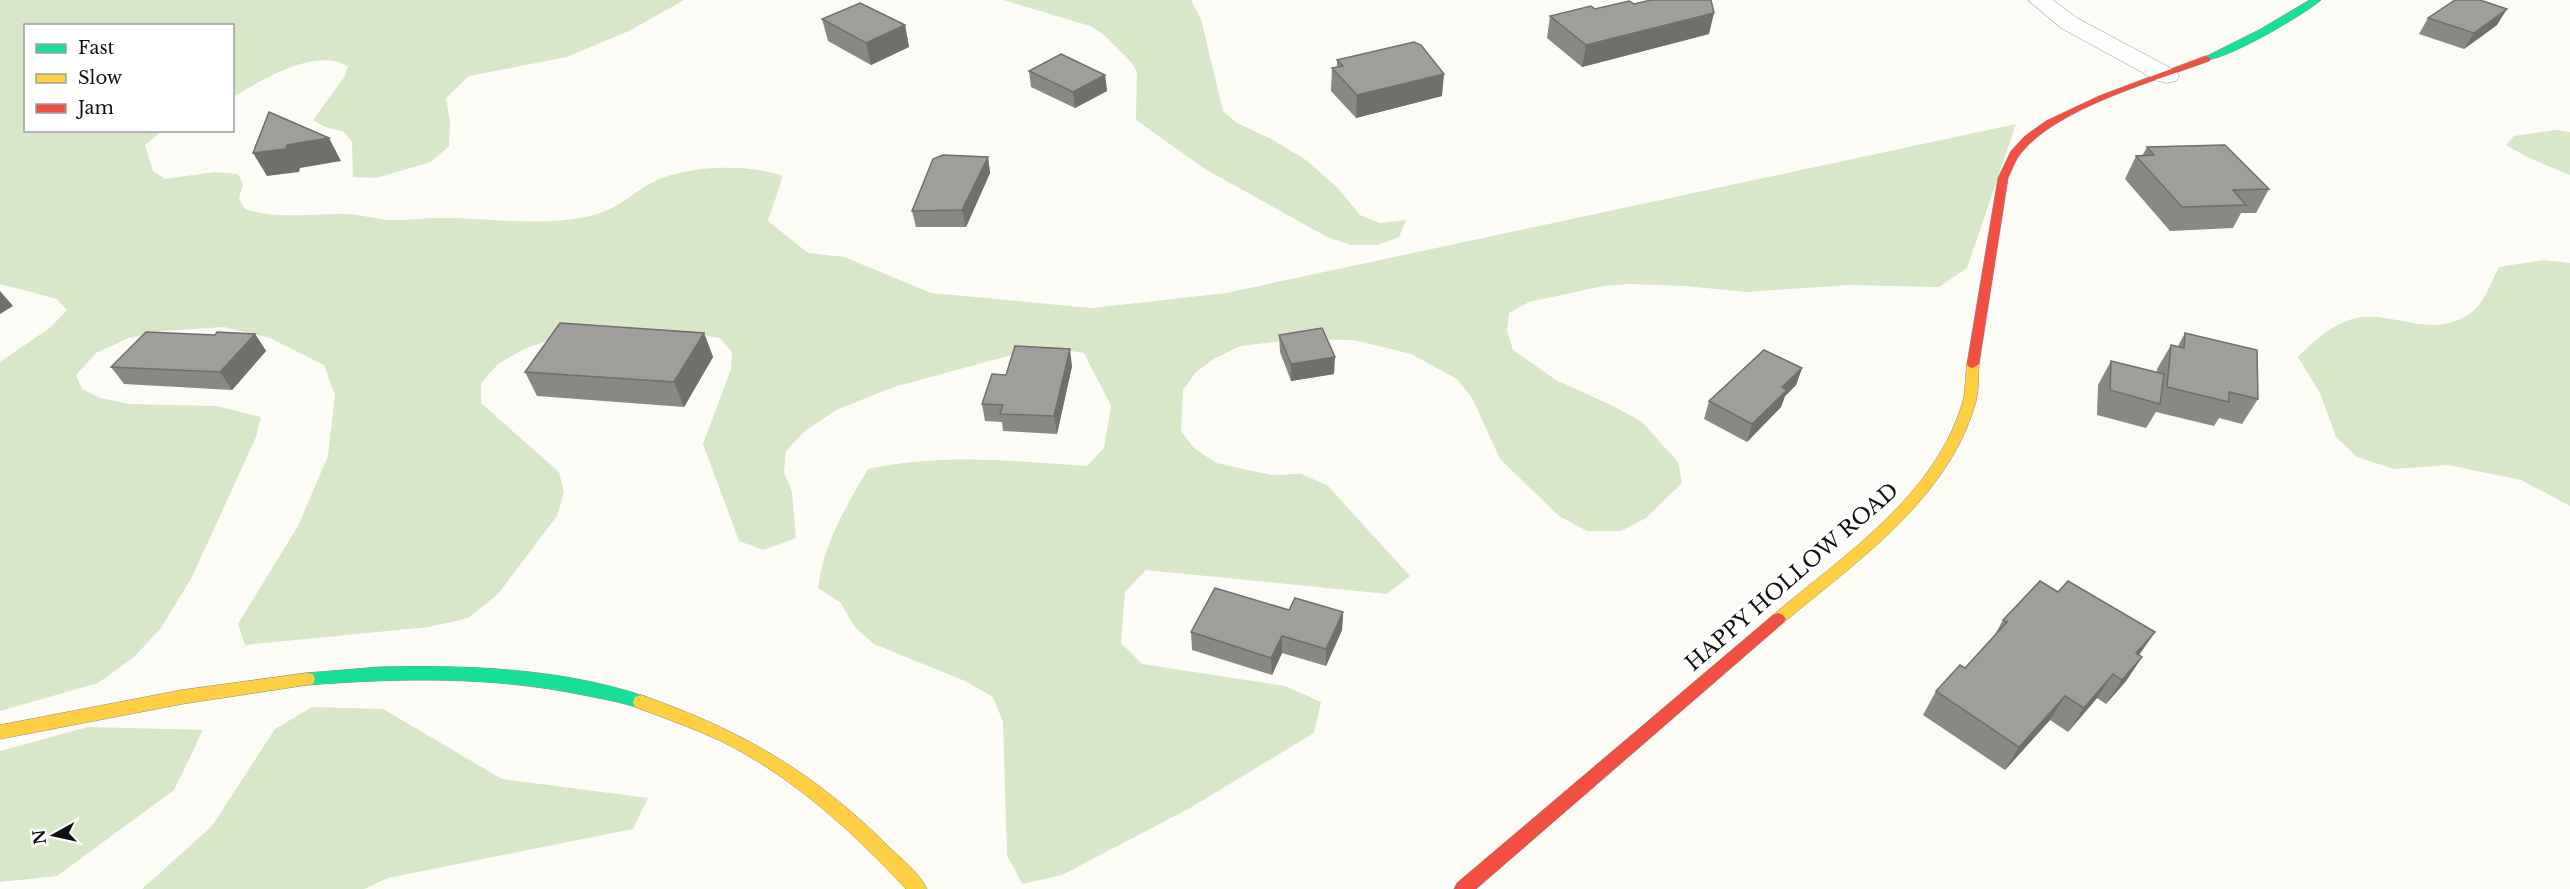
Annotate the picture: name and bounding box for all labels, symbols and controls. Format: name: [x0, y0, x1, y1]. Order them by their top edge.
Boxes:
legend: [24, 24, 234, 132]
text: Fast: [78, 37, 115, 59]
text: Slow: [78, 67, 123, 89]
text: Jam: [76, 97, 114, 119]
street label: HAPPY HOLLOW ROAD: [1680, 477, 1904, 677]
north arrow: [24, 805, 84, 865]
text: N: [28, 828, 50, 846]

